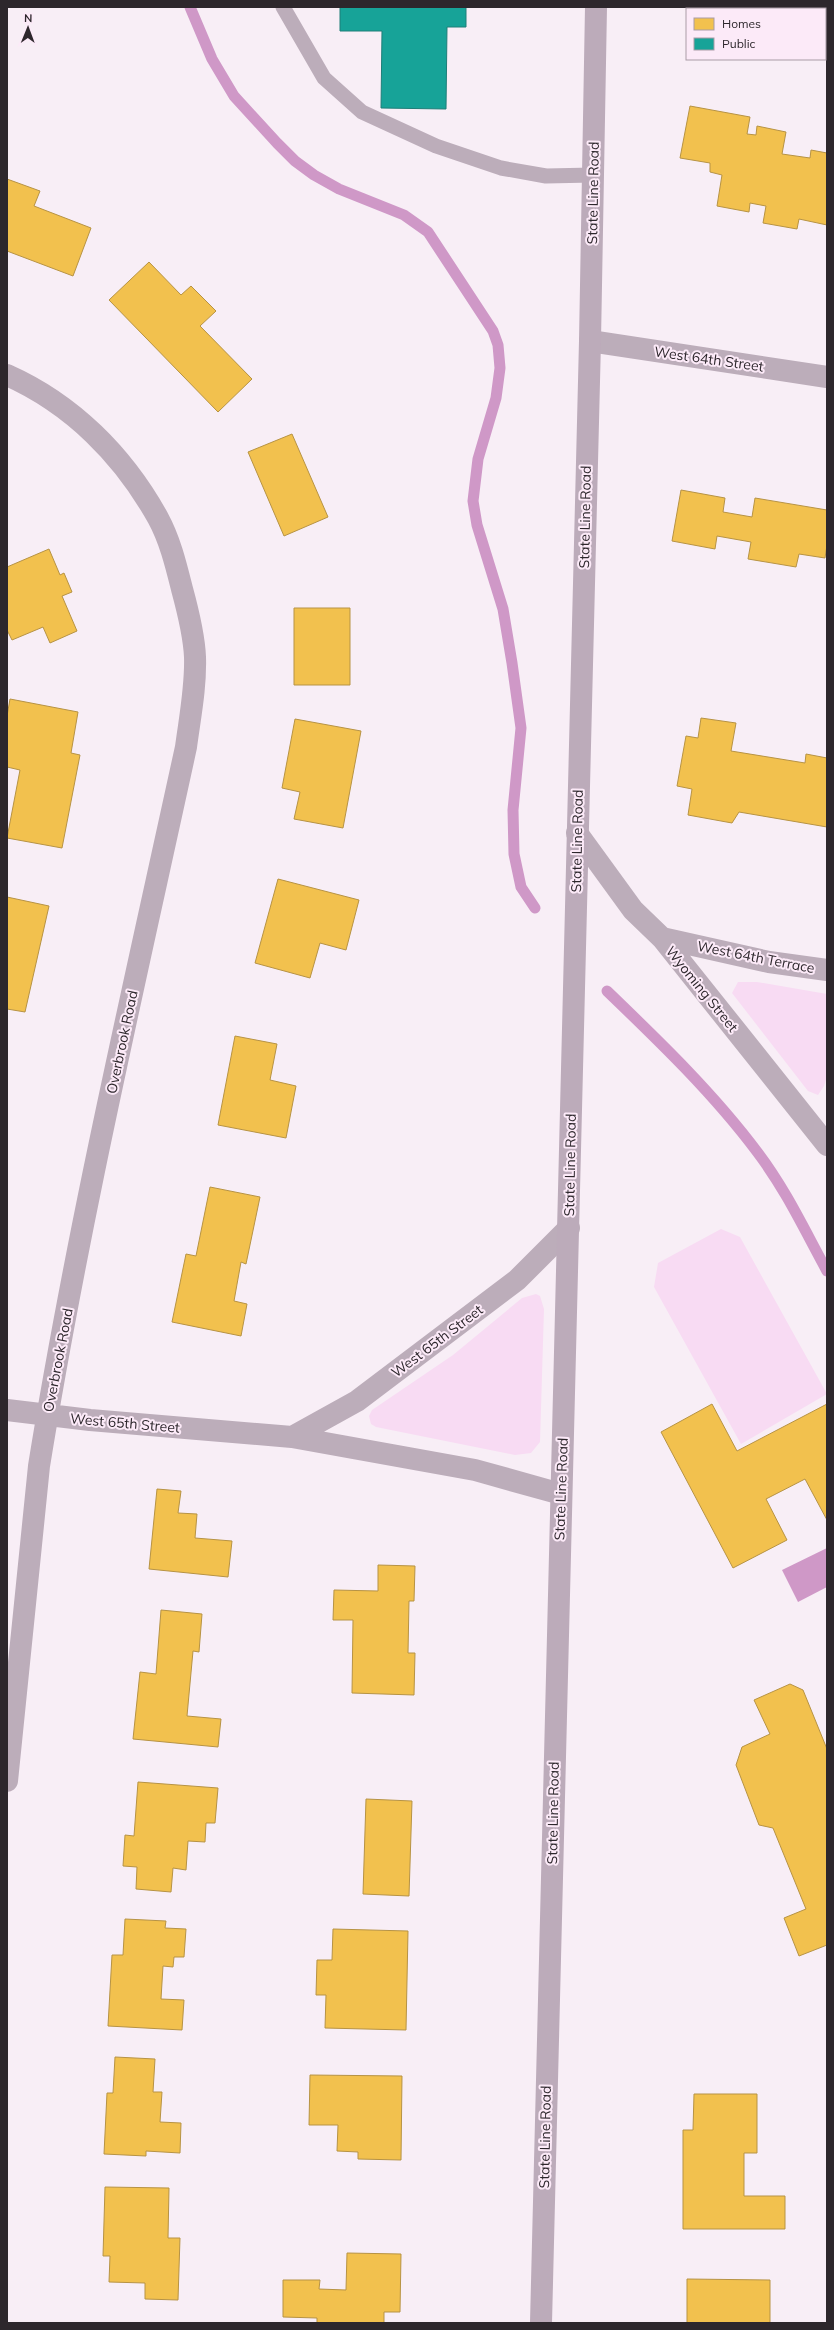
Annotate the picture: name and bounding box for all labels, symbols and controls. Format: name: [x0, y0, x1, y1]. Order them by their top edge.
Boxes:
north arrow: [8, 8, 48, 48]
legend: [686, 8, 826, 60]
text: N: [24, 11, 32, 25]
text: Homes: [722, 16, 761, 31]
text: Public: [722, 36, 756, 51]
street label: State Line Road: [583, 141, 603, 245]
street label: West 64th Street: [653, 342, 765, 376]
street label: State Line Road: [575, 465, 595, 569]
street label: State Line Road: [567, 789, 587, 893]
street label: West 64th Terrace: [696, 937, 816, 977]
street label: Wyoming Street: [662, 942, 742, 1036]
street label: Overbrook Road: [102, 989, 142, 1095]
street label: State Line Road: [560, 1113, 580, 1217]
street label: West 65th Street: [388, 1301, 486, 1381]
street label: Overbrook Road: [39, 1307, 77, 1413]
street label: West 65th Street: [69, 1409, 181, 1437]
street label: State Line Road: [550, 1437, 572, 1541]
street label: State Line Road: [543, 1761, 563, 1865]
street label: State Line Road: [535, 2085, 555, 2189]

